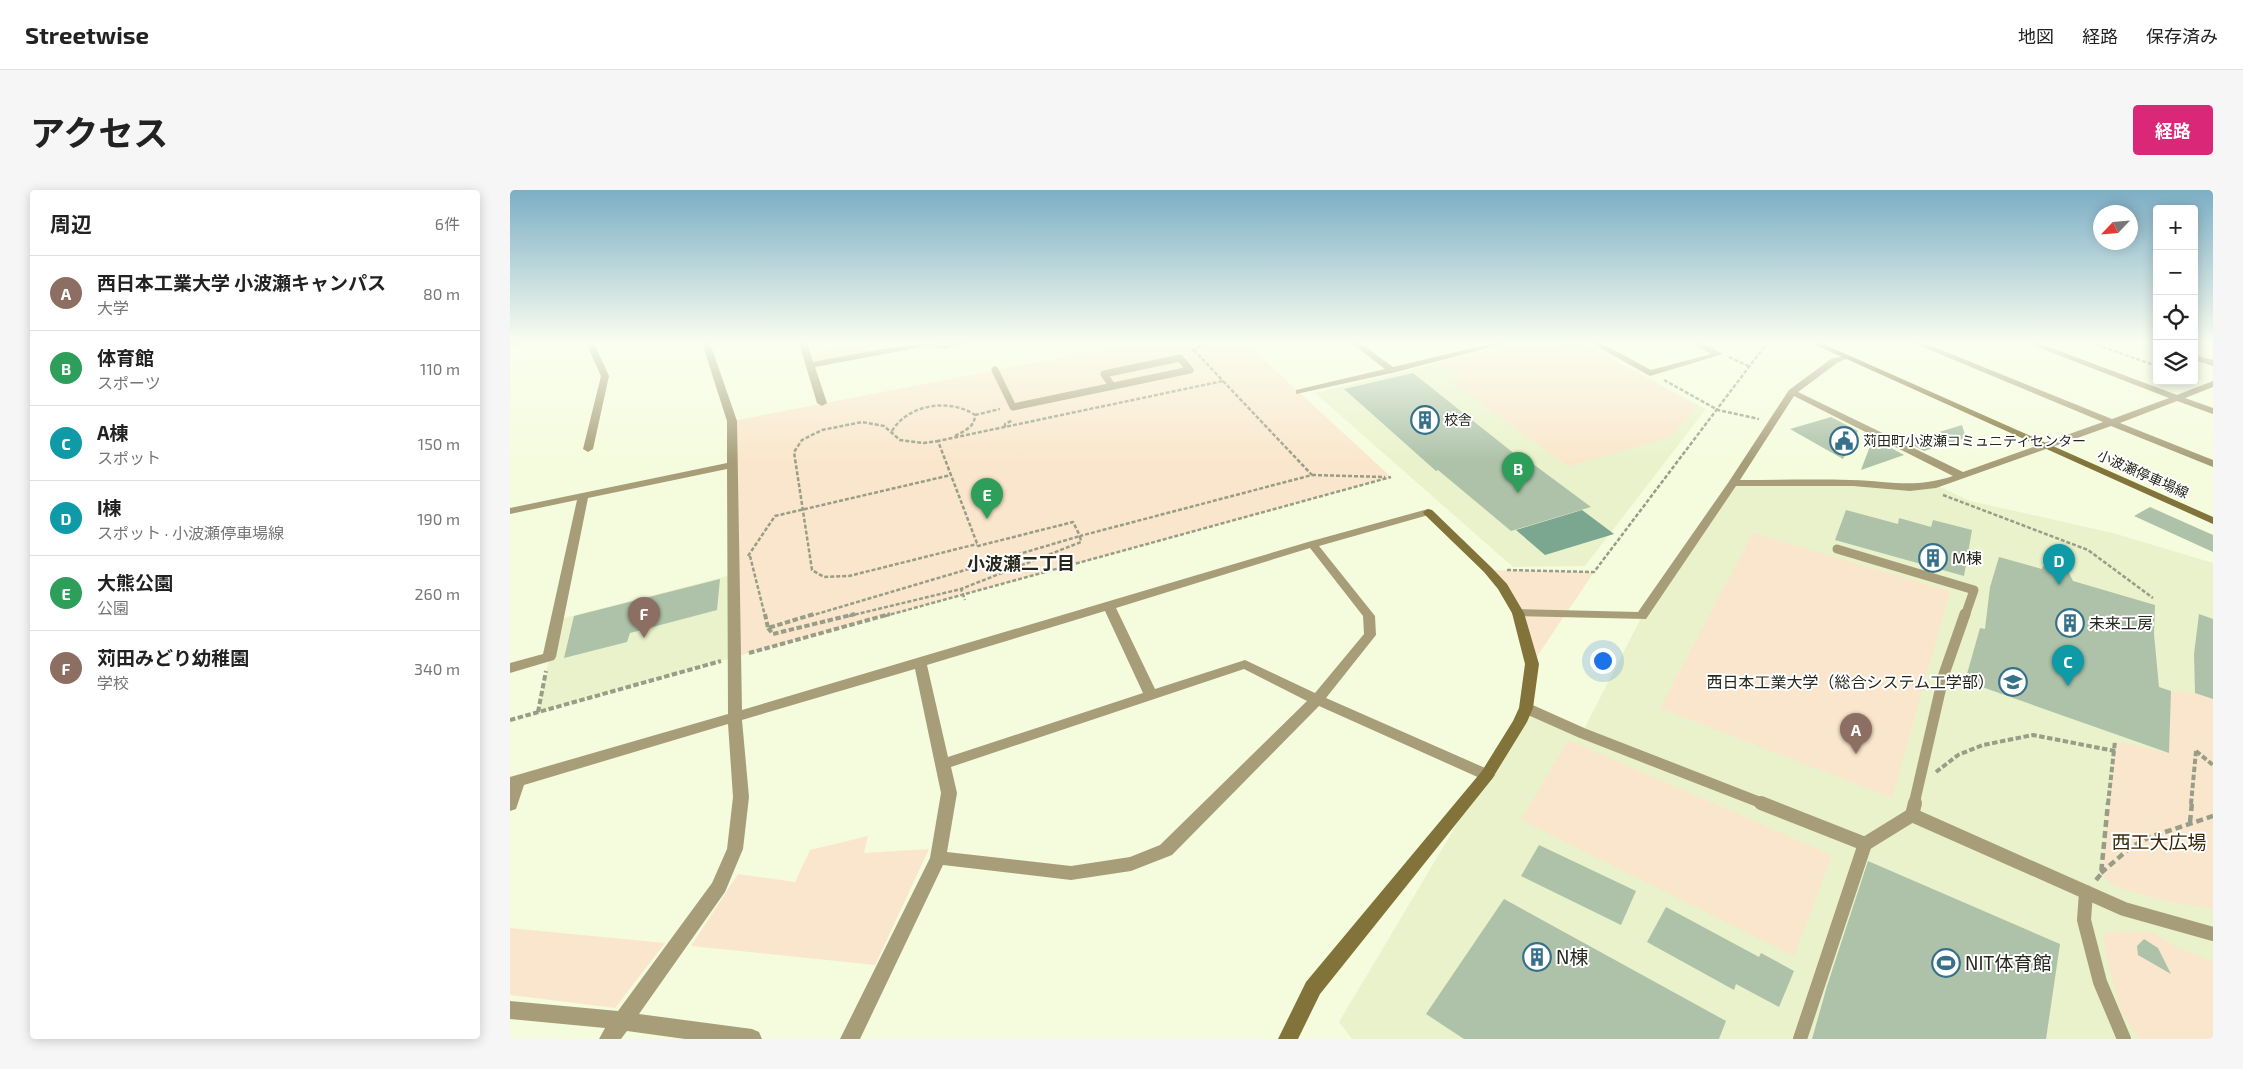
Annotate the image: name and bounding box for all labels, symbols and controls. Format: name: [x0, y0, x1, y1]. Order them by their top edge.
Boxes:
text: Streetwise: [25, 20, 149, 49]
text: 地図: [2018, 25, 2054, 47]
text: 経路: [2082, 25, 2118, 47]
text: 保存済み: [2146, 25, 2218, 47]
button: 経路: [2133, 105, 2213, 155]
text: アクセス: [30, 111, 168, 153]
north arrow: [2093, 205, 2138, 250]
map controls: [2153, 205, 2198, 385]
button: +: [2153, 205, 2198, 250]
text: 周辺: [50, 211, 92, 236]
text: 6件: [435, 214, 460, 233]
button: −: [2153, 250, 2198, 295]
text: 西日本工業大学 小波瀬キャンパス: [97, 271, 386, 294]
text: A: [61, 284, 71, 303]
text: 80 m: [423, 284, 460, 303]
button: locate: [2153, 295, 2198, 340]
text: 大学: [97, 298, 129, 317]
button: layers: [2153, 340, 2198, 385]
text: 体育館: [97, 346, 154, 369]
text: B: [61, 359, 71, 378]
text: 110 m: [420, 359, 460, 378]
text: スポーツ: [97, 373, 161, 392]
building icon: 校舎: [1410, 405, 1440, 435]
place label: 校舎: [1444, 411, 1472, 428]
text: A棟: [97, 421, 128, 444]
public building icon: 苅田町小波瀬コミュニティセンター: [1829, 426, 1859, 456]
place label: 苅田町小波瀬コミュニティセンター: [1863, 432, 2086, 449]
text: C: [61, 434, 71, 453]
text: 150 m: [418, 434, 460, 453]
street label: 小波瀬停車場線: [2095, 446, 2191, 501]
text: スポット: [97, 448, 161, 467]
pin: B: [1502, 452, 1534, 493]
pin: E: [971, 478, 1003, 519]
text: I棟: [97, 496, 122, 519]
text: D: [61, 509, 71, 528]
text: 190 m: [417, 509, 460, 528]
text: スポット · 小波瀬停車場線: [97, 523, 284, 542]
building icon: M棟: [1918, 543, 1948, 573]
pin: D: [2043, 544, 2075, 585]
place label: M棟: [1952, 548, 1982, 567]
district label: 小波瀬二丁目: [967, 552, 1075, 574]
text: 大熊公園: [97, 571, 173, 594]
text: E: [61, 584, 71, 603]
text: 260 m: [415, 584, 460, 603]
pin: F: [628, 597, 660, 638]
text: 公園: [97, 598, 129, 617]
building icon: 未来工房: [2055, 608, 2085, 638]
place label: 未来工房: [2089, 613, 2153, 632]
pin: C: [2052, 645, 2084, 686]
text: 苅田みどり幼稚園: [97, 646, 249, 669]
your location: [1590, 648, 1616, 674]
text: F: [62, 659, 70, 678]
text: 340 m: [414, 659, 460, 678]
school or university icon: 西日本工業大学（総合システム工学部）: [1998, 667, 2028, 697]
place label: 西日本工業大学（総合システム工学部）: [1706, 672, 1994, 691]
text: 学校: [97, 673, 129, 692]
pin: A: [1840, 713, 1872, 754]
park label: 西工大広場: [2111, 830, 2207, 853]
building icon: N棟: [1522, 942, 1552, 972]
place label: N棟: [1556, 945, 1588, 968]
sports icon: NIT体育館: [1931, 948, 1961, 978]
place label: NIT体育館: [1965, 951, 2051, 974]

